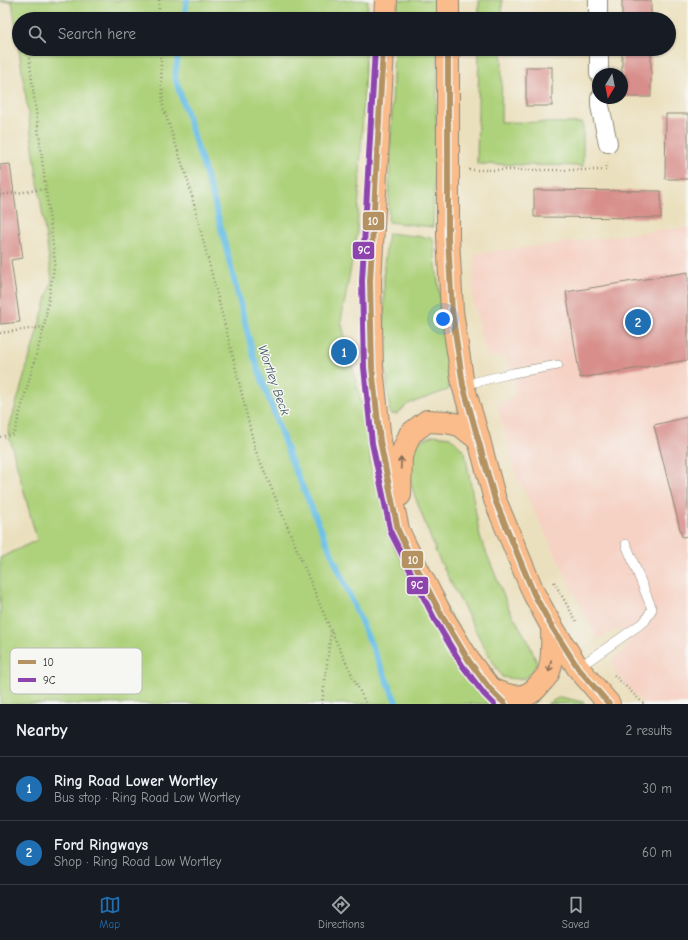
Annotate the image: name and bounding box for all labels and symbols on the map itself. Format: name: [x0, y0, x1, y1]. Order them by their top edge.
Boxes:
north arrow: [592, 68, 628, 104]
line badge: 10: [362, 211, 385, 231]
text: 10: [368, 215, 378, 228]
line badge: 9C: [352, 241, 375, 260]
text: 9C: [358, 244, 371, 257]
pin: 2: [625, 307, 651, 337]
your location: [433, 309, 453, 329]
pin: 1: [331, 337, 357, 367]
water label: Wortley Beck: [255, 343, 293, 418]
one-way arrow: [397, 457, 404, 470]
line badge: 10: [401, 550, 424, 569]
text: 10: [408, 554, 418, 567]
line badge: 9C: [406, 576, 429, 595]
text: 9C: [411, 579, 424, 592]
legend: [10, 648, 142, 694]
text: 10: [43, 656, 54, 669]
one-way arrow: [545, 659, 553, 672]
text: 9C: [43, 674, 56, 687]

